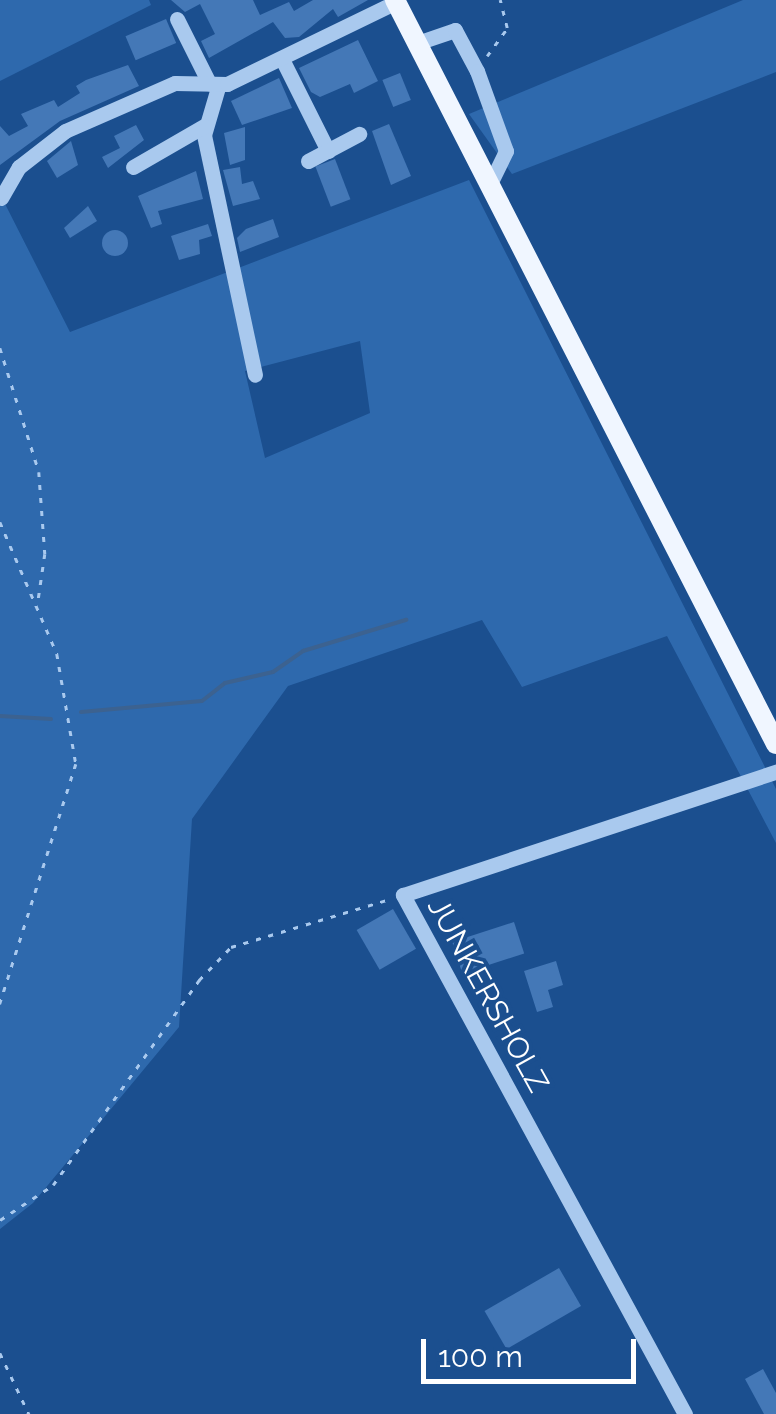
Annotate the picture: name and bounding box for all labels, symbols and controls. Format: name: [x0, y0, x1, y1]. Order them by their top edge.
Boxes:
street label: JUNKERSHOLZ: [420, 892, 556, 1098]
scale bar: [426, 1319, 641, 1381]
text: 100 m: [438, 1339, 523, 1374]

